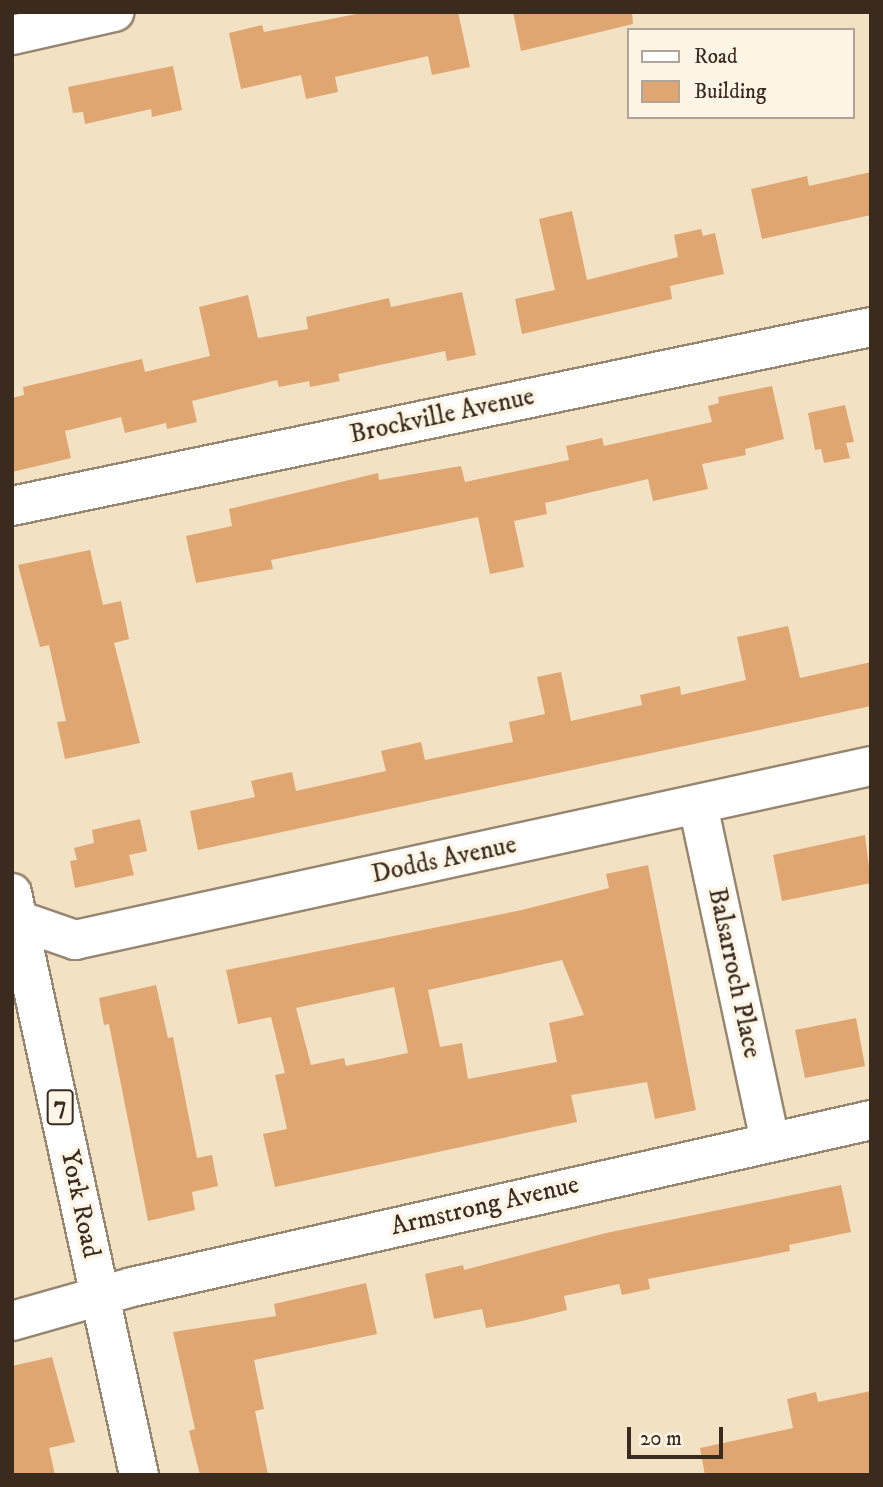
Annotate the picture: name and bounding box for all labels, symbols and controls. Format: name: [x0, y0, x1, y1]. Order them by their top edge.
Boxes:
legend: [628, 28, 855, 119]
text: Road: [694, 44, 738, 70]
text: Building: [694, 79, 766, 105]
street label: Brockville Avenue: [347, 381, 537, 451]
street label: Dodds Avenue: [369, 829, 519, 891]
street label: Balsarroch Place: [701, 885, 767, 1061]
road number: 7: [46, 1086, 74, 1128]
street label: York Road: [53, 1147, 107, 1261]
street label: Armstrong Avenue: [388, 1169, 582, 1243]
scale bar: [631, 1414, 727, 1458]
text: 20 m: [640, 1426, 682, 1452]

